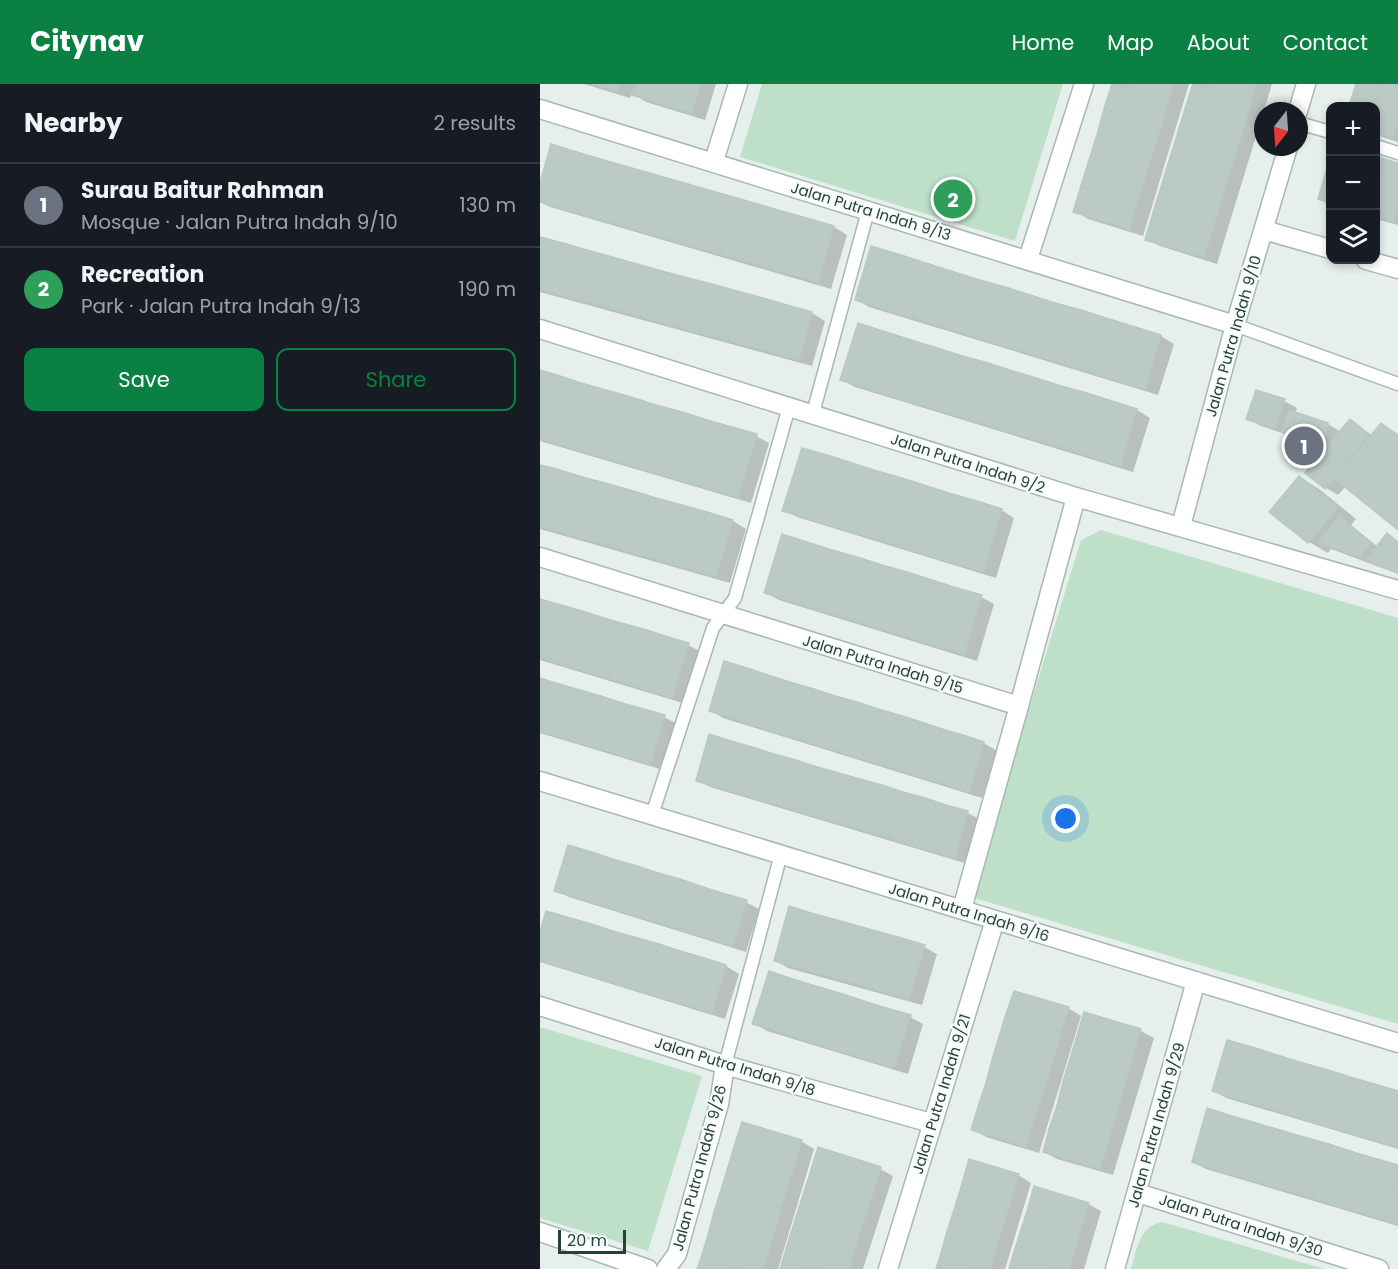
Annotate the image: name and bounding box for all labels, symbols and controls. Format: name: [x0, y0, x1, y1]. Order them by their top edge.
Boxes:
text: Citynav: [30, 22, 144, 61]
text: Home: [1012, 28, 1074, 57]
text: Map: [1107, 28, 1154, 57]
text: About: [1187, 28, 1250, 57]
text: Contact: [1283, 28, 1368, 57]
north arrow: [1254, 102, 1308, 156]
map controls: [1326, 102, 1380, 264]
button: +: [1326, 102, 1380, 156]
text: Nearby: [24, 105, 122, 141]
text: 2 results: [433, 109, 516, 137]
button: −: [1326, 156, 1380, 210]
text: Surau Baitur Rahman: [81, 175, 324, 206]
pin: 2: [934, 176, 972, 222]
street label: Jalan Putra Indah 9/13: [788, 177, 954, 245]
text: 1: [40, 191, 47, 219]
text: 130 m: [459, 191, 516, 219]
text: Mosque · Jalan Putra Indah 9/10: [81, 208, 398, 236]
button: layers: [1326, 210, 1380, 264]
street label: Jalan Putra Indah 9/10: [1200, 253, 1266, 419]
text: Recreation: [81, 259, 204, 290]
text: 2: [38, 275, 49, 303]
text: 190 m: [459, 275, 516, 303]
text: Park · Jalan Putra Indah 9/13: [81, 292, 361, 320]
button: Save: [24, 348, 264, 411]
button: Share: [276, 348, 516, 411]
pin: 1: [1284, 424, 1323, 469]
street label: Jalan Putra Indah 9/2: [888, 428, 1048, 498]
street label: Jalan Putra Indah 9/15: [800, 630, 966, 698]
your location: [1051, 804, 1080, 833]
street label: Jalan Putra Indah 9/16: [886, 878, 1052, 946]
street label: Jalan Putra Indah 9/21: [907, 1011, 975, 1177]
street label: Jalan Putra Indah 9/18: [652, 1032, 818, 1100]
street label: Jalan Putra Indah 9/29: [1122, 1040, 1190, 1210]
street label: Jalan Putra Indah 9/26: [667, 1083, 731, 1253]
street label: Jalan Putra Indah 9/30: [1156, 1189, 1326, 1261]
scale bar: [558, 1227, 626, 1254]
text: 20 m: [567, 1229, 607, 1252]

